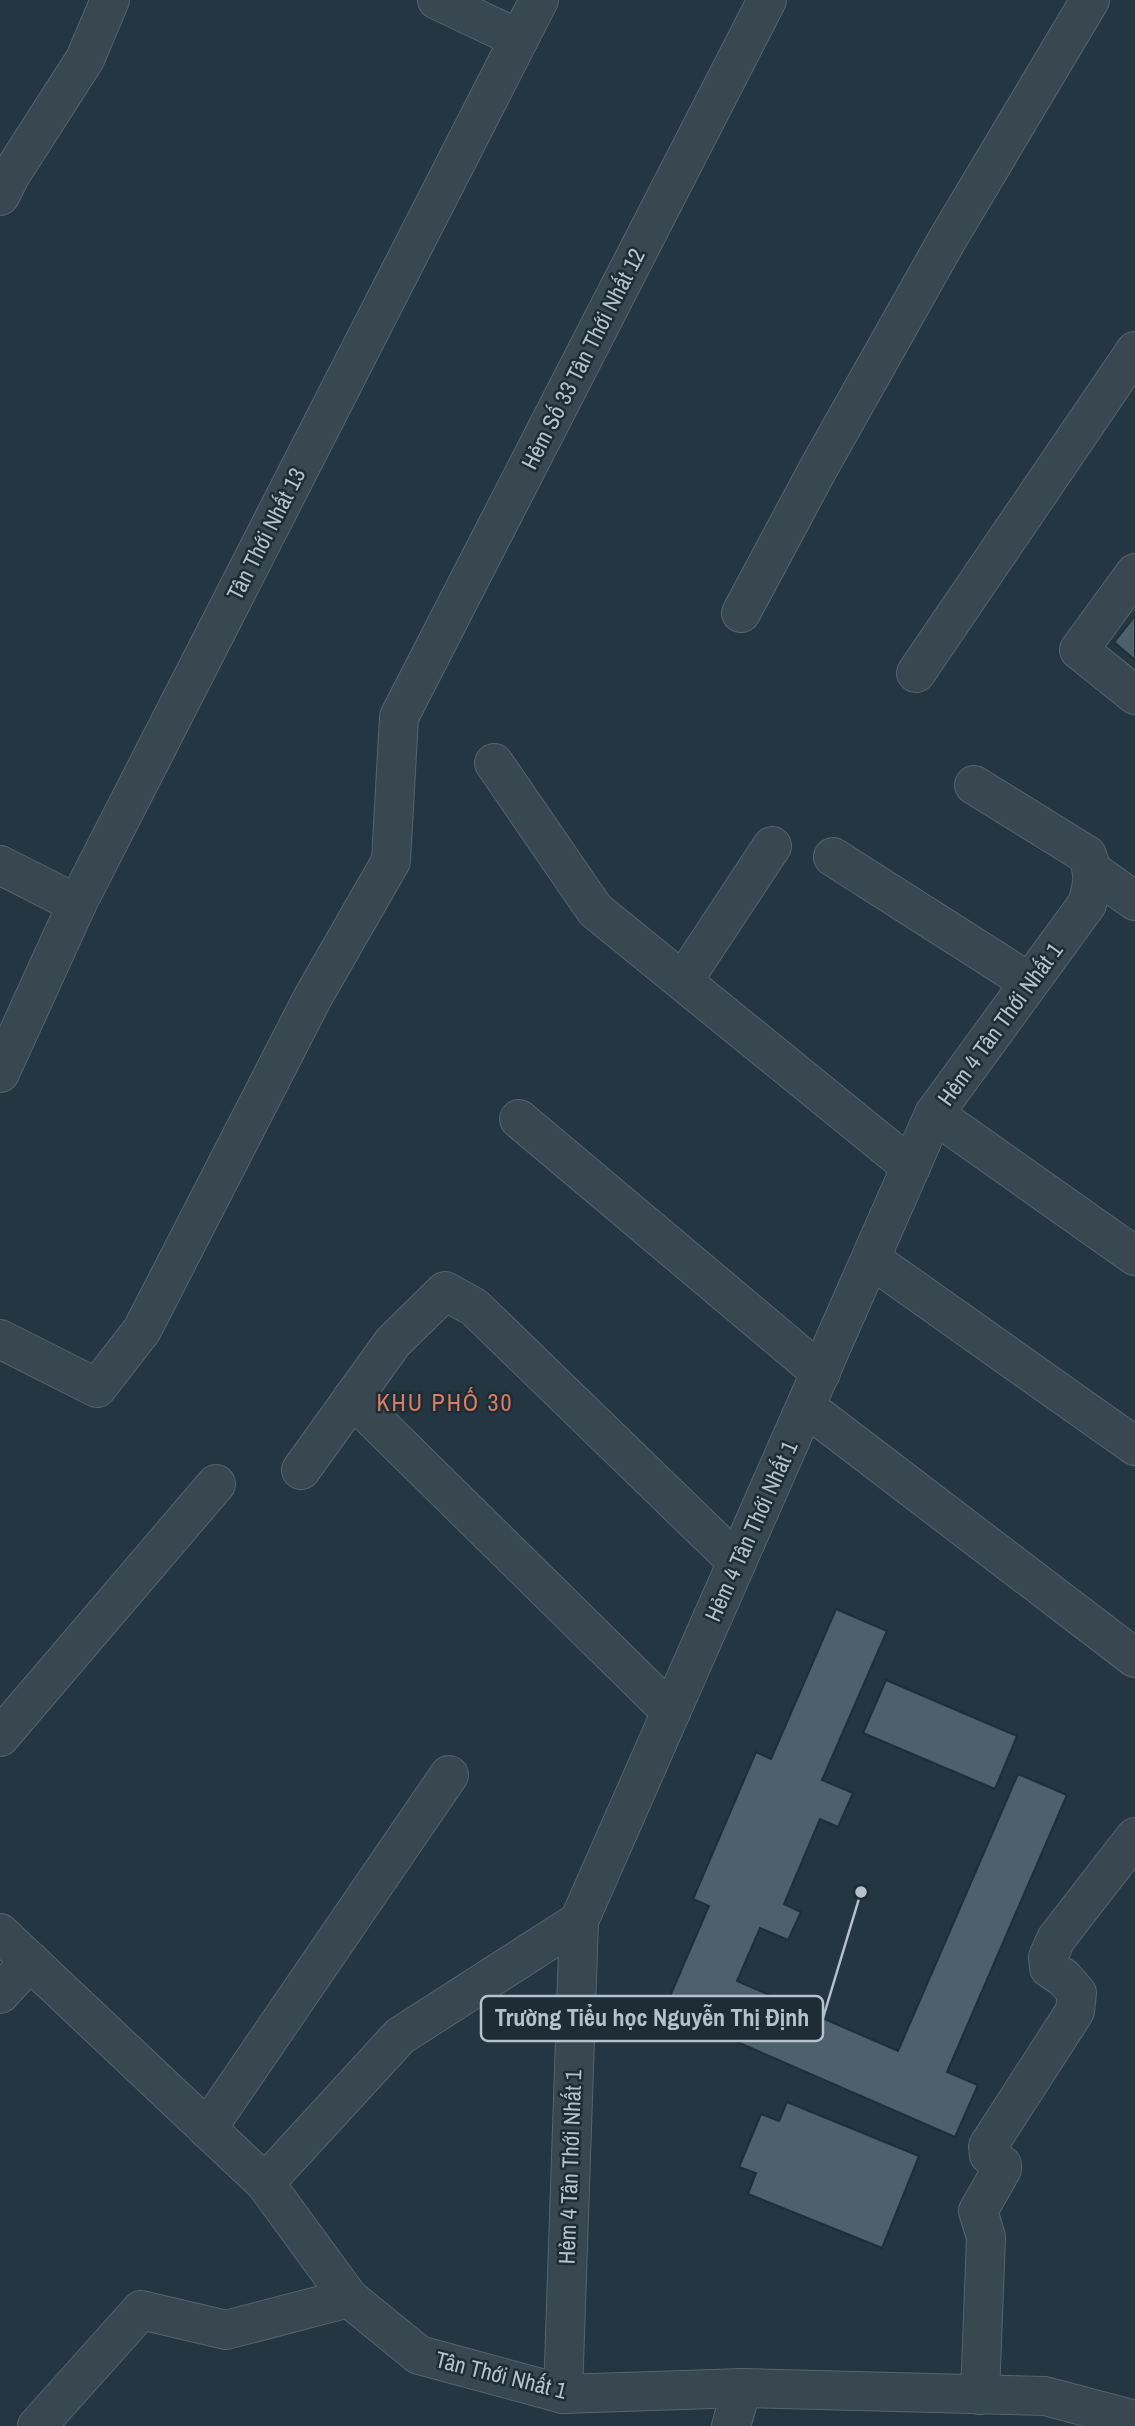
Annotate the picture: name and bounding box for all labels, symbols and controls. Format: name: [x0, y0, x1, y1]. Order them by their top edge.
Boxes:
street label: Hẻm Số 33 Tân Thới Nhất 12: [513, 243, 652, 475]
street label: Tân Thới Nhất 13: [219, 462, 312, 605]
street label: Hẻm 4 Tân Thới Nhất 1: [930, 935, 1070, 1112]
district label: KHU PHỐ 30: [376, 1386, 514, 1418]
street label: Hẻm 4 Tân Thới Nhất 1: [697, 1435, 805, 1626]
callout: Trường Tiểu học Nguyễn Thị Định: [481, 1996, 823, 2041]
text: Trường Tiểu học Nguyễn Thị Định: [495, 2001, 809, 2033]
street label: Hẻm 4 Tân Thới Nhất 1: [551, 2069, 588, 2265]
street label: Tân Thới Nhất 1: [432, 2343, 570, 2406]

